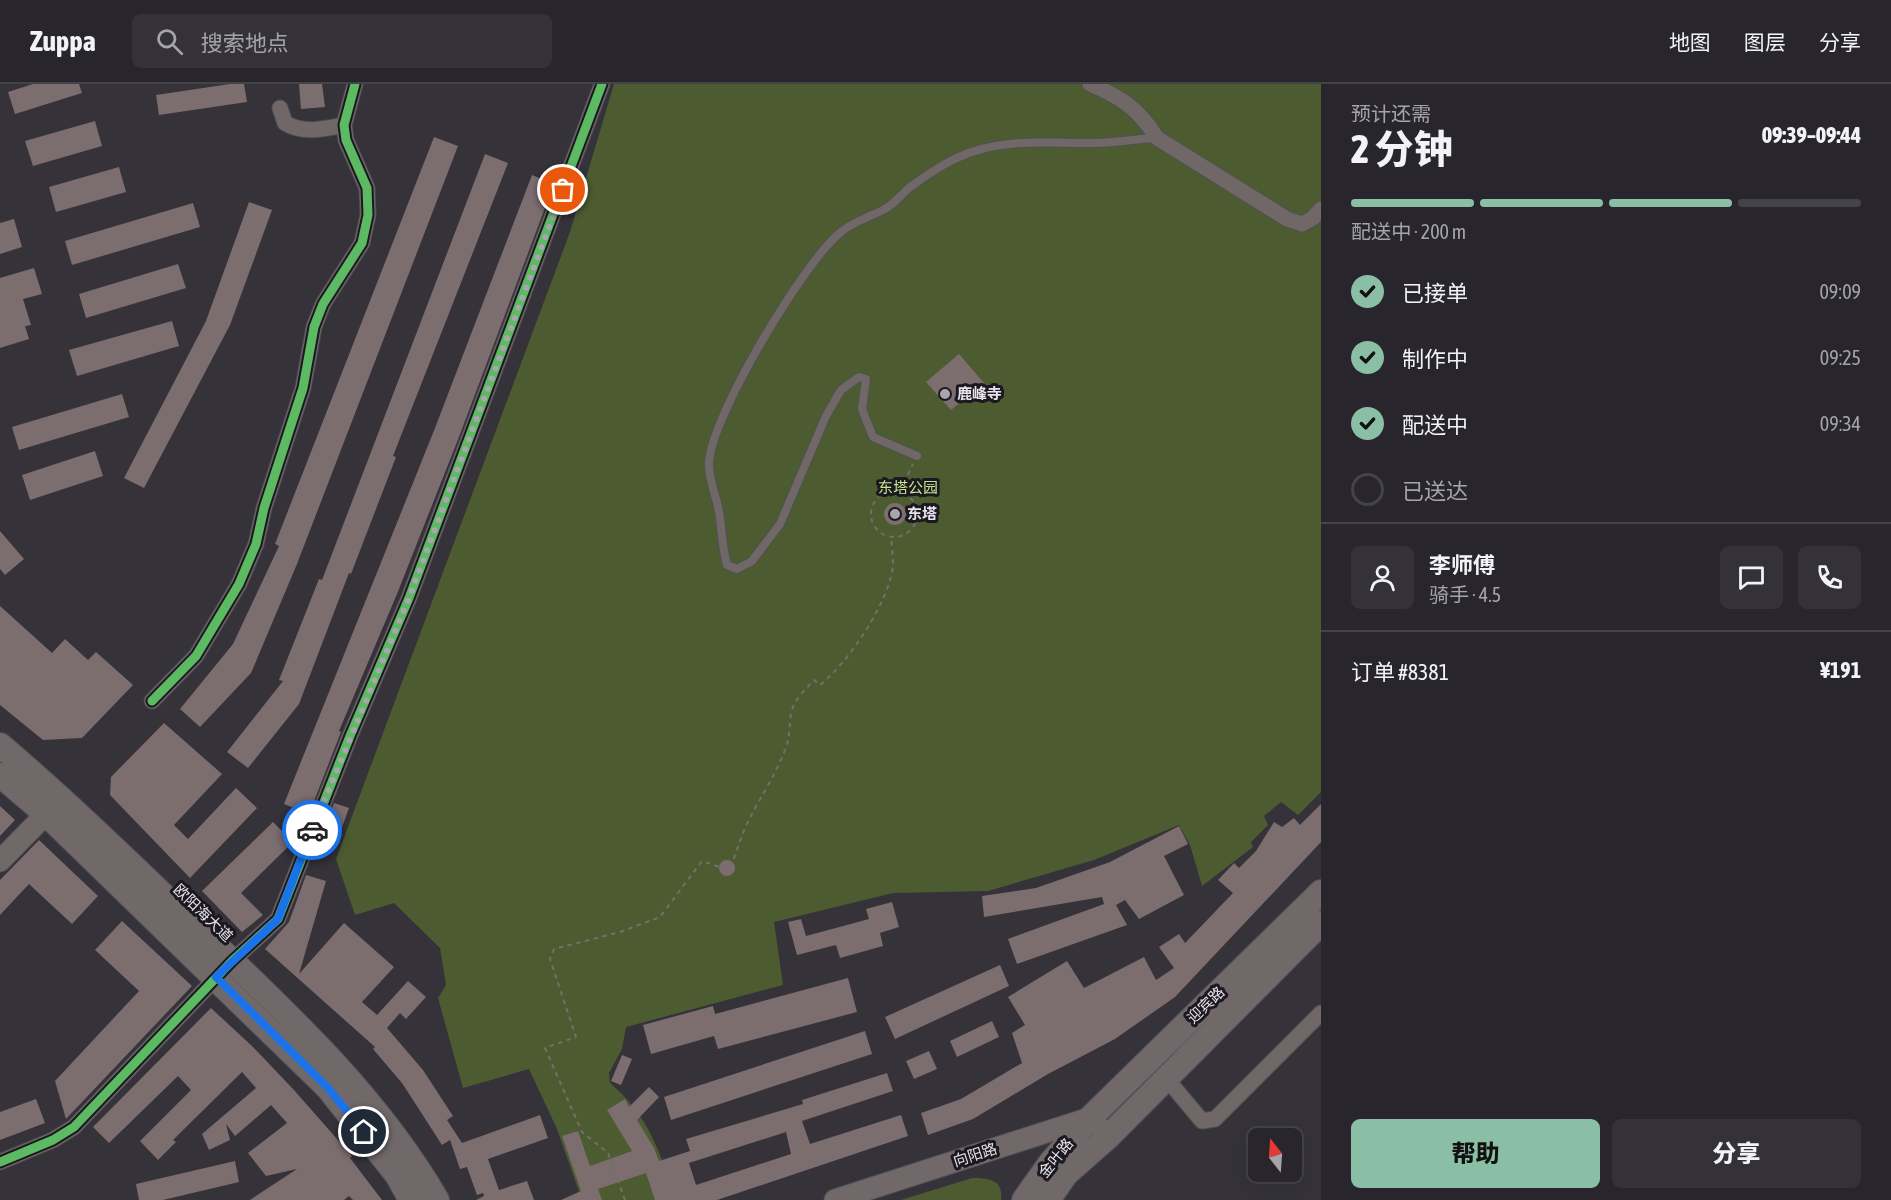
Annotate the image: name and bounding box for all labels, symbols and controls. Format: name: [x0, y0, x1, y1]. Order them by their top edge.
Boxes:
search box: [132, 14, 552, 68]
text: Zuppa: [30, 25, 96, 57]
icon: search: [153, 25, 186, 58]
text: 搜索地点: [201, 30, 289, 56]
text: 地图: [1669, 30, 1711, 54]
text: 图层: [1744, 30, 1786, 54]
text: 分享: [1819, 30, 1861, 54]
text: 预计还需: [1351, 102, 1431, 125]
text: 09:39–09:44: [1762, 122, 1861, 148]
text: 2 分钟: [1351, 127, 1453, 171]
pin: [537, 164, 588, 215]
icon: bag: [546, 173, 579, 206]
text: 配送中 · 200 m: [1351, 220, 1466, 243]
icon: check: [1351, 275, 1384, 308]
text: 已接单: [1402, 280, 1468, 306]
text: 09:09: [1819, 280, 1861, 303]
icon: check: [1351, 341, 1384, 374]
text: 制作中: [1402, 346, 1468, 372]
text: 09:25: [1820, 346, 1861, 369]
place label: 鹿峰寺: [957, 385, 1002, 402]
marker: 鹿峰寺: [938, 387, 952, 401]
icon: check: [1351, 407, 1384, 440]
text: 配送中: [1402, 412, 1468, 438]
text: 09:34: [1820, 412, 1861, 435]
text: 已送达: [1402, 478, 1468, 504]
park label: 东塔公园: [878, 479, 938, 496]
place label: 东塔: [907, 505, 937, 522]
marker: 东塔: [888, 507, 902, 521]
button: person: [1351, 546, 1414, 609]
button: chat: [1720, 546, 1783, 609]
button: phone: [1798, 546, 1861, 609]
text: 李师傅: [1429, 552, 1495, 578]
text: 骑手 · 4.5: [1429, 583, 1501, 606]
text: ¥191: [1820, 657, 1861, 683]
text: 订单 #8381: [1351, 659, 1449, 685]
courier: [282, 800, 342, 860]
icon: car: [296, 814, 329, 847]
street label: 欧阳海大道: [170, 880, 236, 945]
street label: 迎宾路: [1184, 983, 1228, 1026]
pin: [338, 1106, 389, 1157]
icon: home: [347, 1115, 380, 1148]
button: 帮助: [1351, 1119, 1600, 1188]
button: 分享: [1612, 1119, 1861, 1188]
north arrow: [1248, 1128, 1302, 1182]
map controls: [1248, 1128, 1302, 1182]
street label: 金叶路: [1035, 1135, 1076, 1181]
street label: 向阳路: [951, 1139, 999, 1170]

